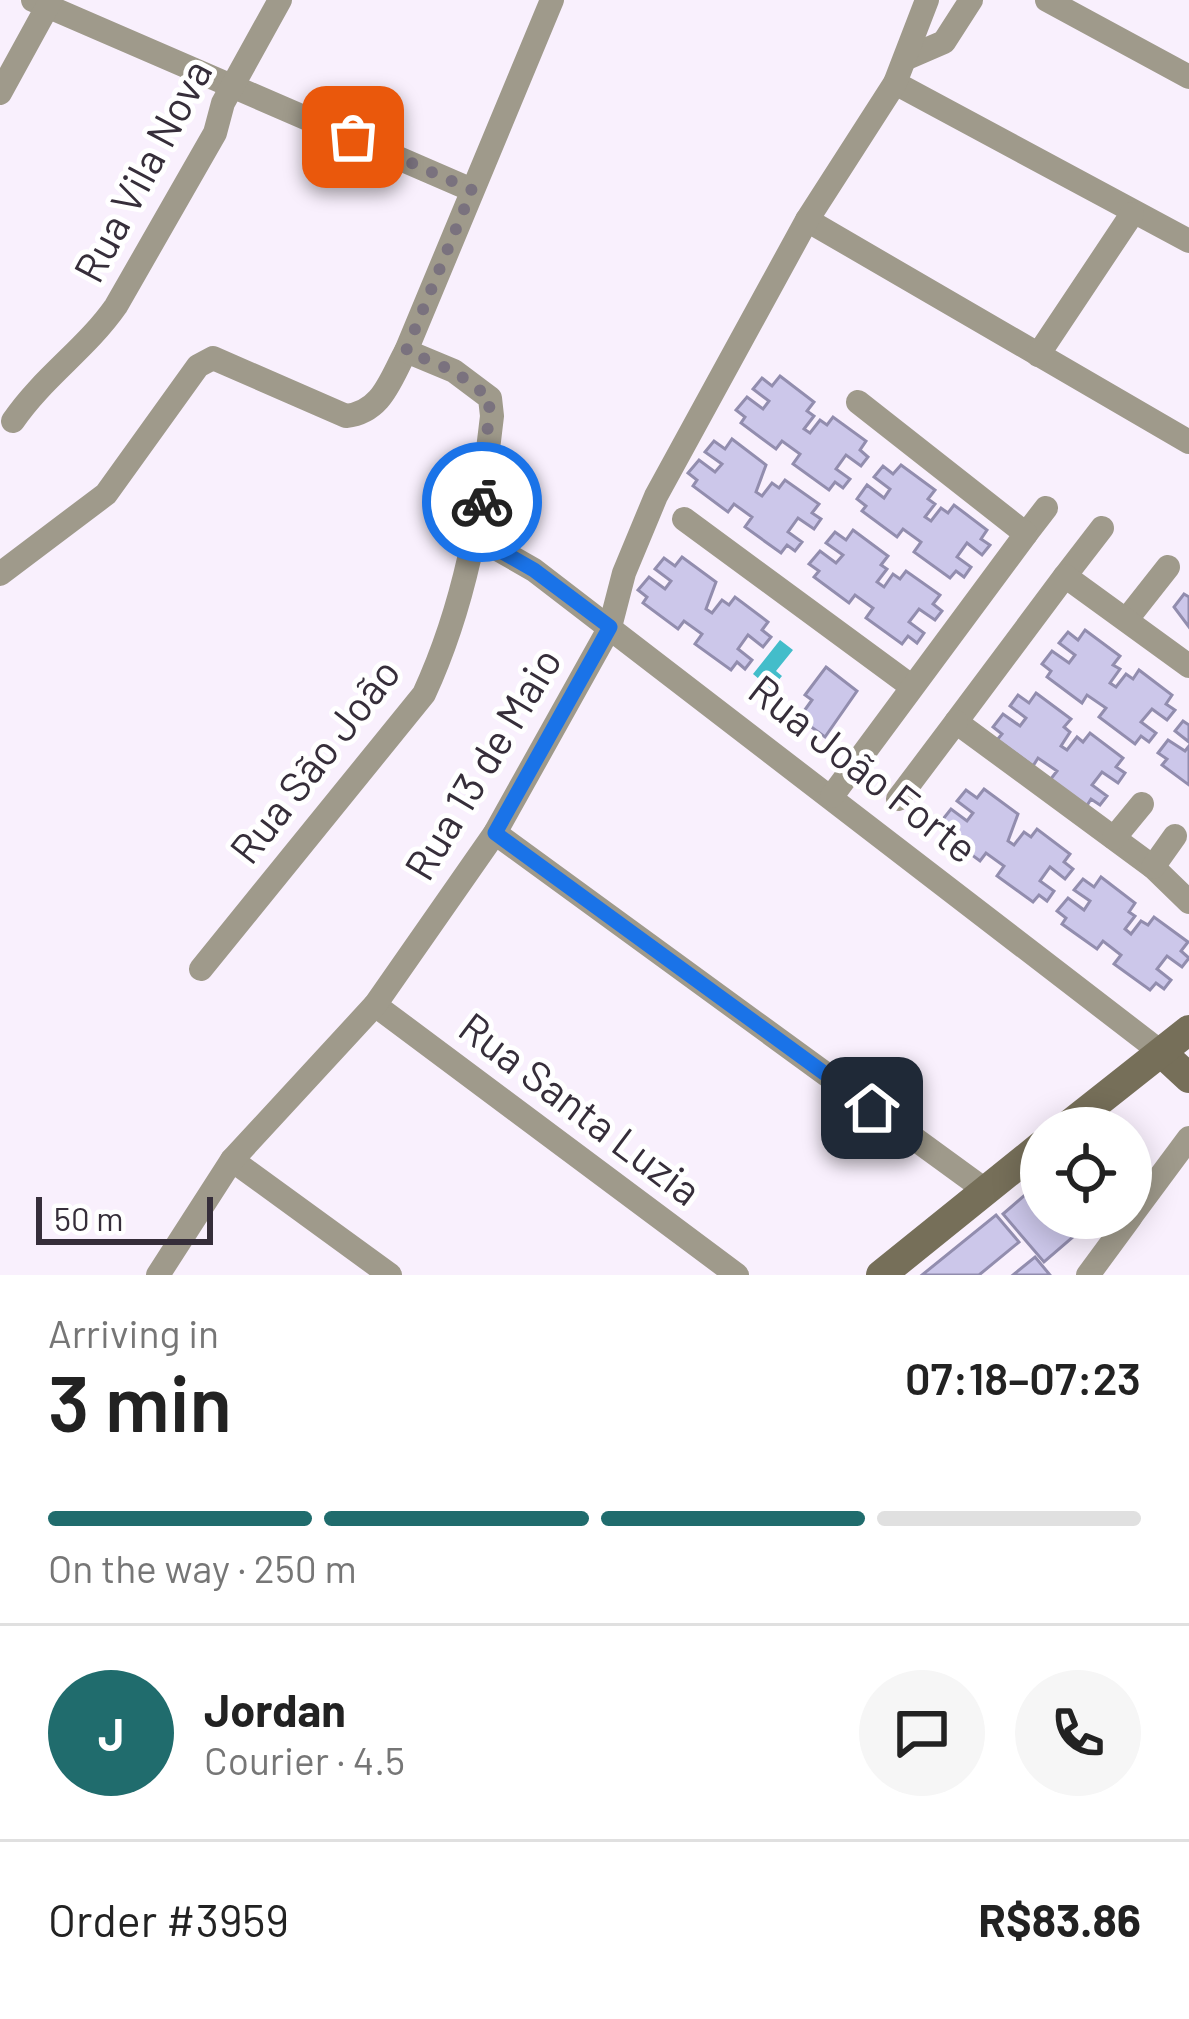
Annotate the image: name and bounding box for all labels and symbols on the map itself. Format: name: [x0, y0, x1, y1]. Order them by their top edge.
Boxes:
street label: Rua Vila Nova: [62, 50, 221, 290]
pin: [302, 86, 404, 188]
courier: [422, 442, 542, 562]
street label: Rua 13 de Maio: [392, 638, 570, 888]
street label: Rua São João: [218, 647, 409, 872]
street label: Rua João Forte: [740, 663, 988, 872]
street label: Rua Santa Luzia: [451, 1000, 712, 1214]
pin: [821, 1057, 923, 1159]
scale bar: [36, 1191, 213, 1244]

